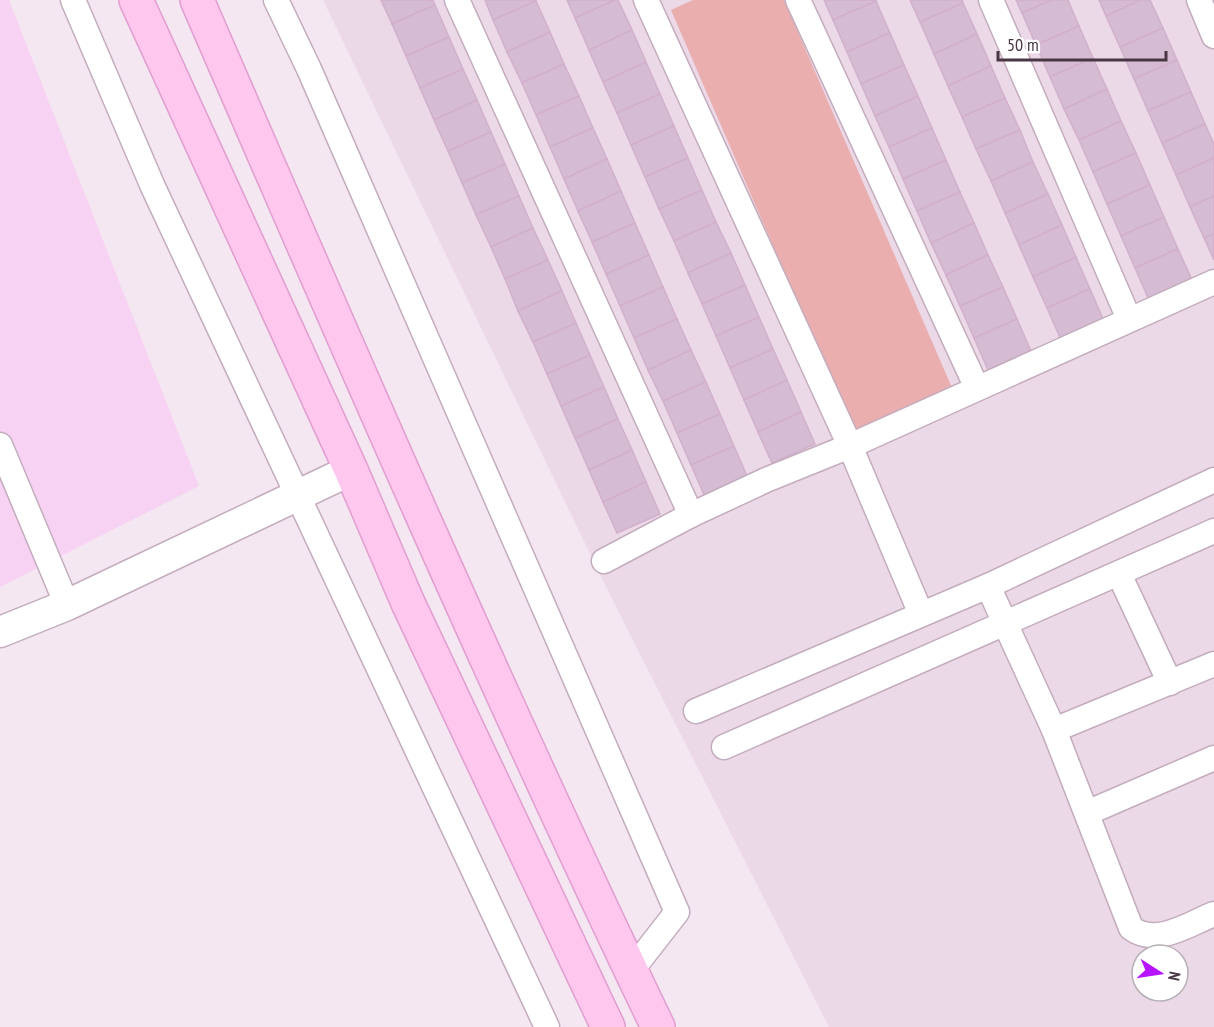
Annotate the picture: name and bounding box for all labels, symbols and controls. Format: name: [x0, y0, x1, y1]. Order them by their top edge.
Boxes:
scale bar: [998, 24, 1166, 62]
text: 50 m: [1007, 33, 1039, 56]
north arrow: [1130, 943, 1190, 1003]
text: N: [1164, 970, 1185, 982]

